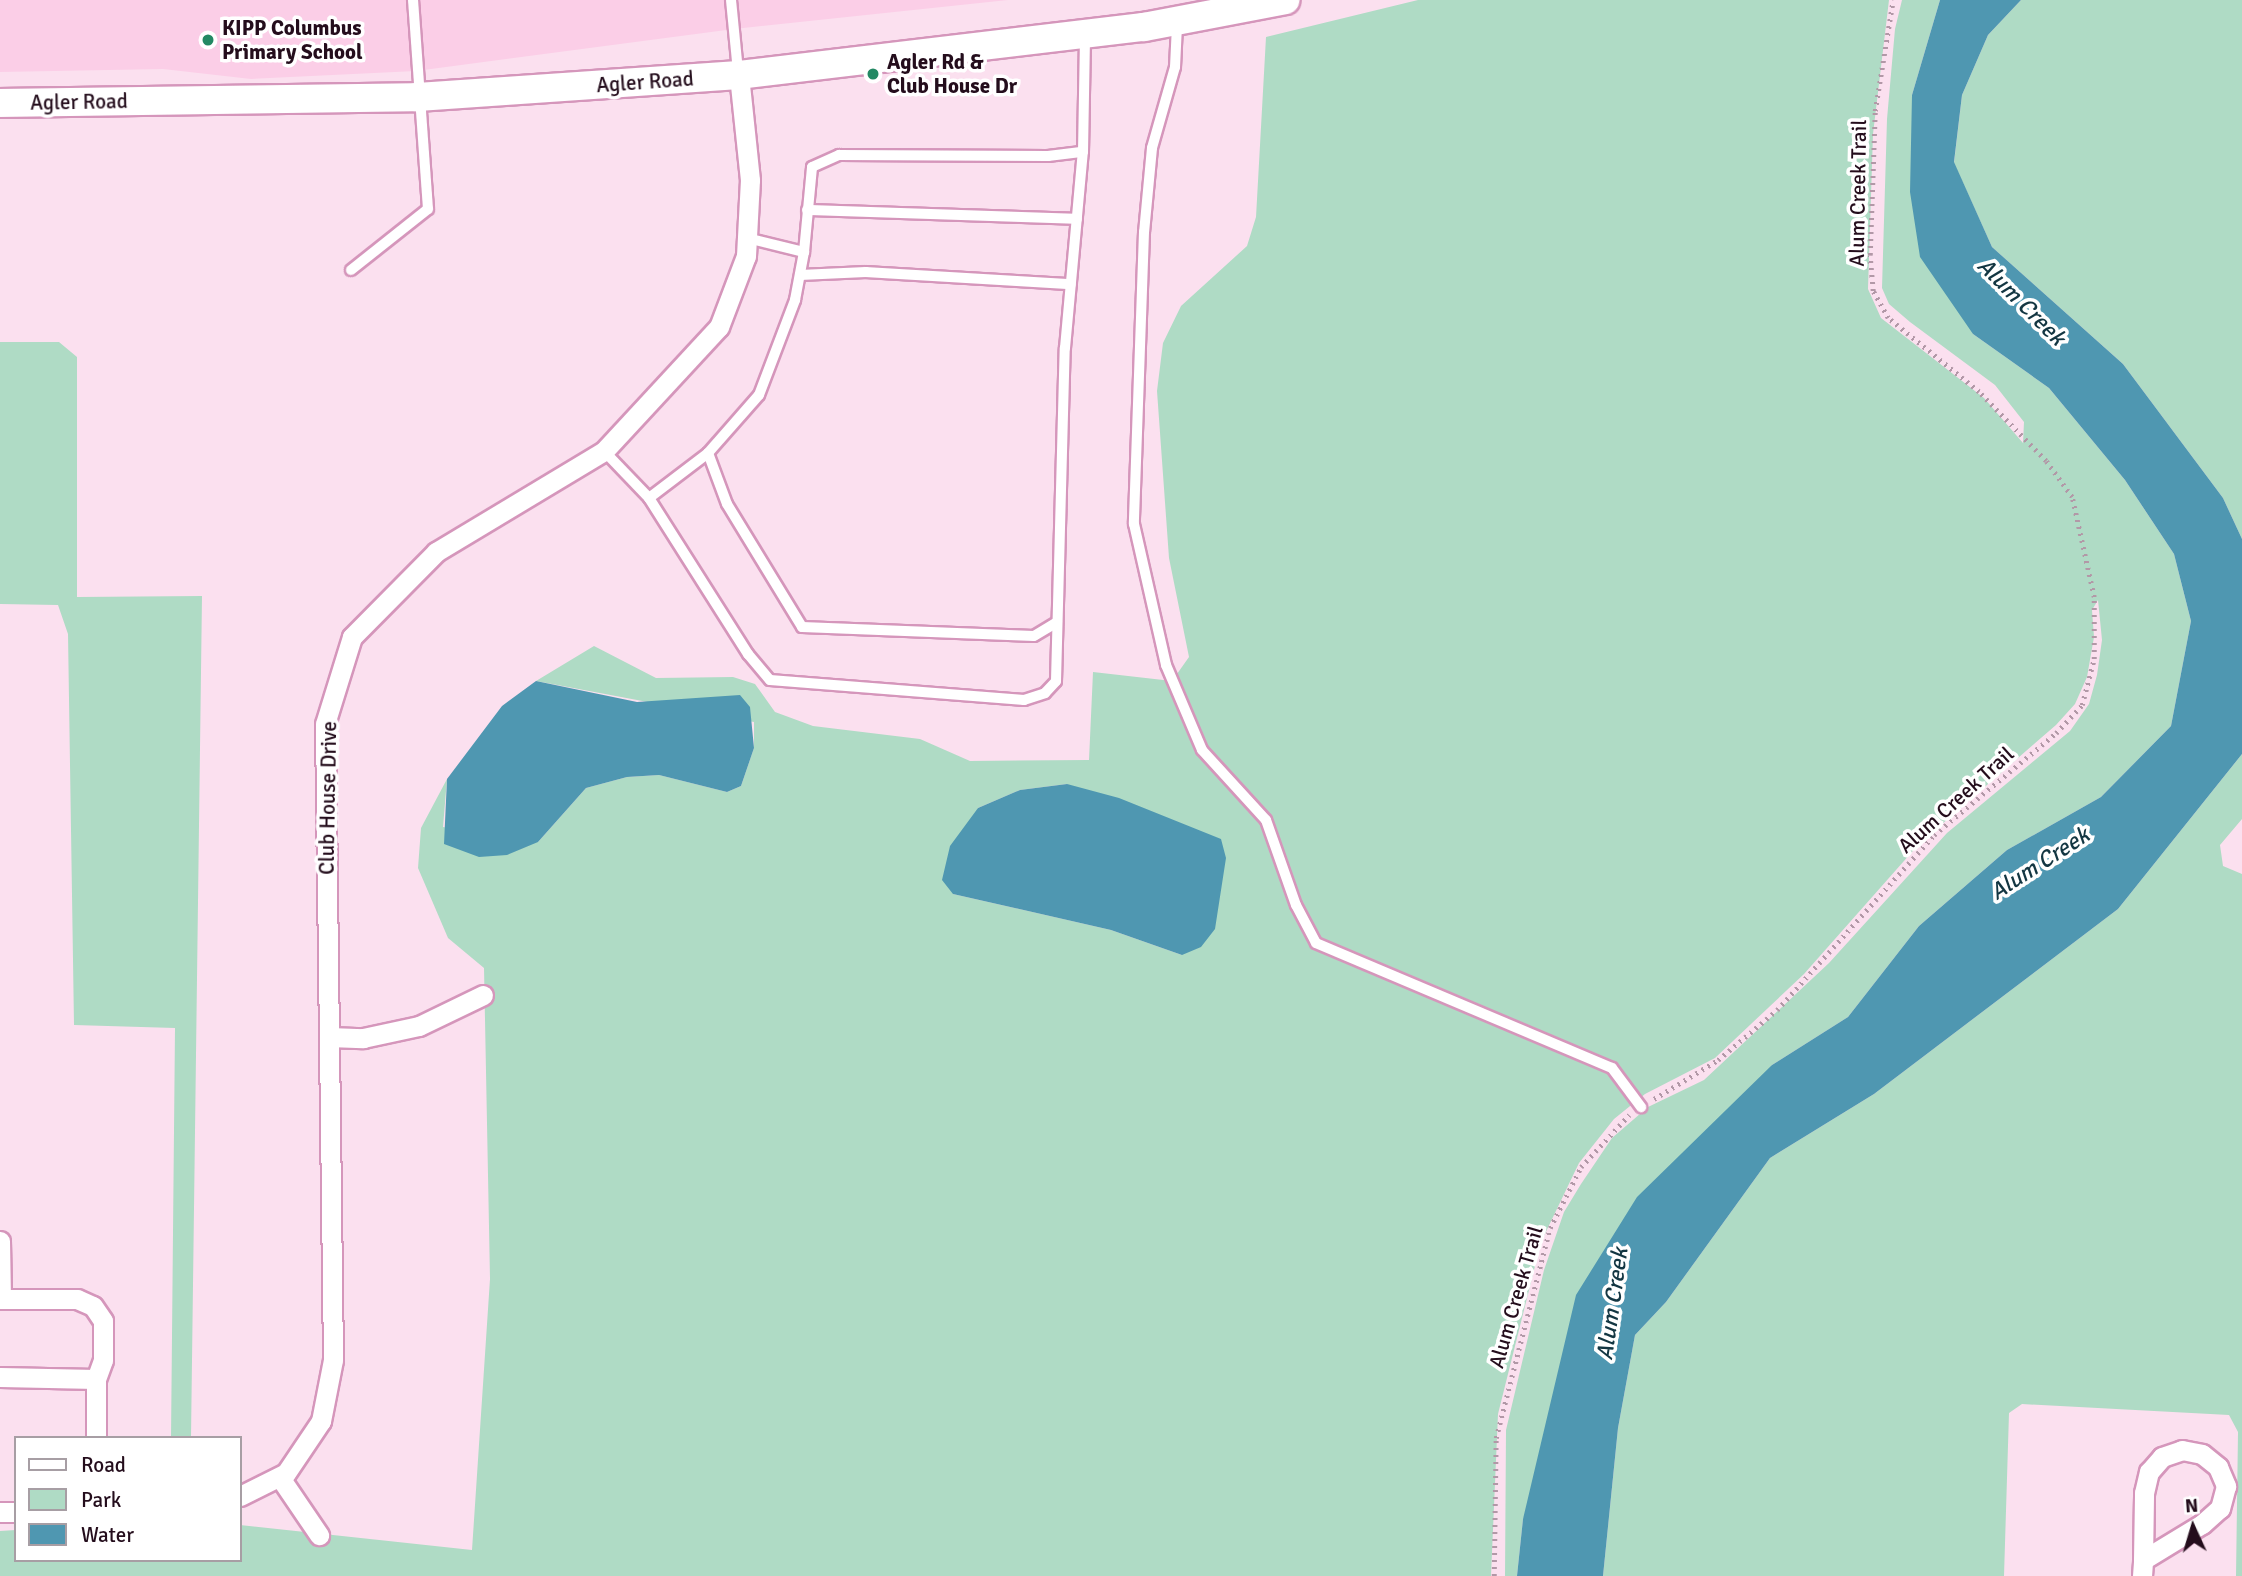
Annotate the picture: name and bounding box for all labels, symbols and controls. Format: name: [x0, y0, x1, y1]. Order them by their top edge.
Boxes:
place label: KIPP Columbus Primary School: [222, 15, 363, 65]
marker: KIPP Columbus Primary School: [200, 32, 216, 48]
place label: Agler Rd & Club House Dr: [887, 49, 1017, 99]
street label: Agler Road: [595, 66, 695, 98]
marker: Agler Rd & Club House Dr: [865, 66, 881, 82]
street label: Agler Road: [30, 89, 128, 115]
street label: Alum Creek Trail: [1844, 119, 1872, 267]
water label: Alum Creek: [1971, 252, 2071, 352]
street label: Club House Drive: [314, 721, 342, 875]
street label: Alum Creek Trail: [1893, 741, 2019, 859]
water label: Alum Creek: [1985, 822, 2095, 906]
street label: Alum Creek Trail: [1484, 1223, 1548, 1371]
water label: Alum Creek: [1591, 1246, 1635, 1362]
legend: [14, 1436, 242, 1562]
text: Road: [81, 1452, 126, 1478]
text: Park: [81, 1487, 121, 1513]
north arrow: [2158, 1492, 2228, 1562]
text: N: [2184, 1494, 2199, 1518]
text: Water: [81, 1522, 134, 1548]

